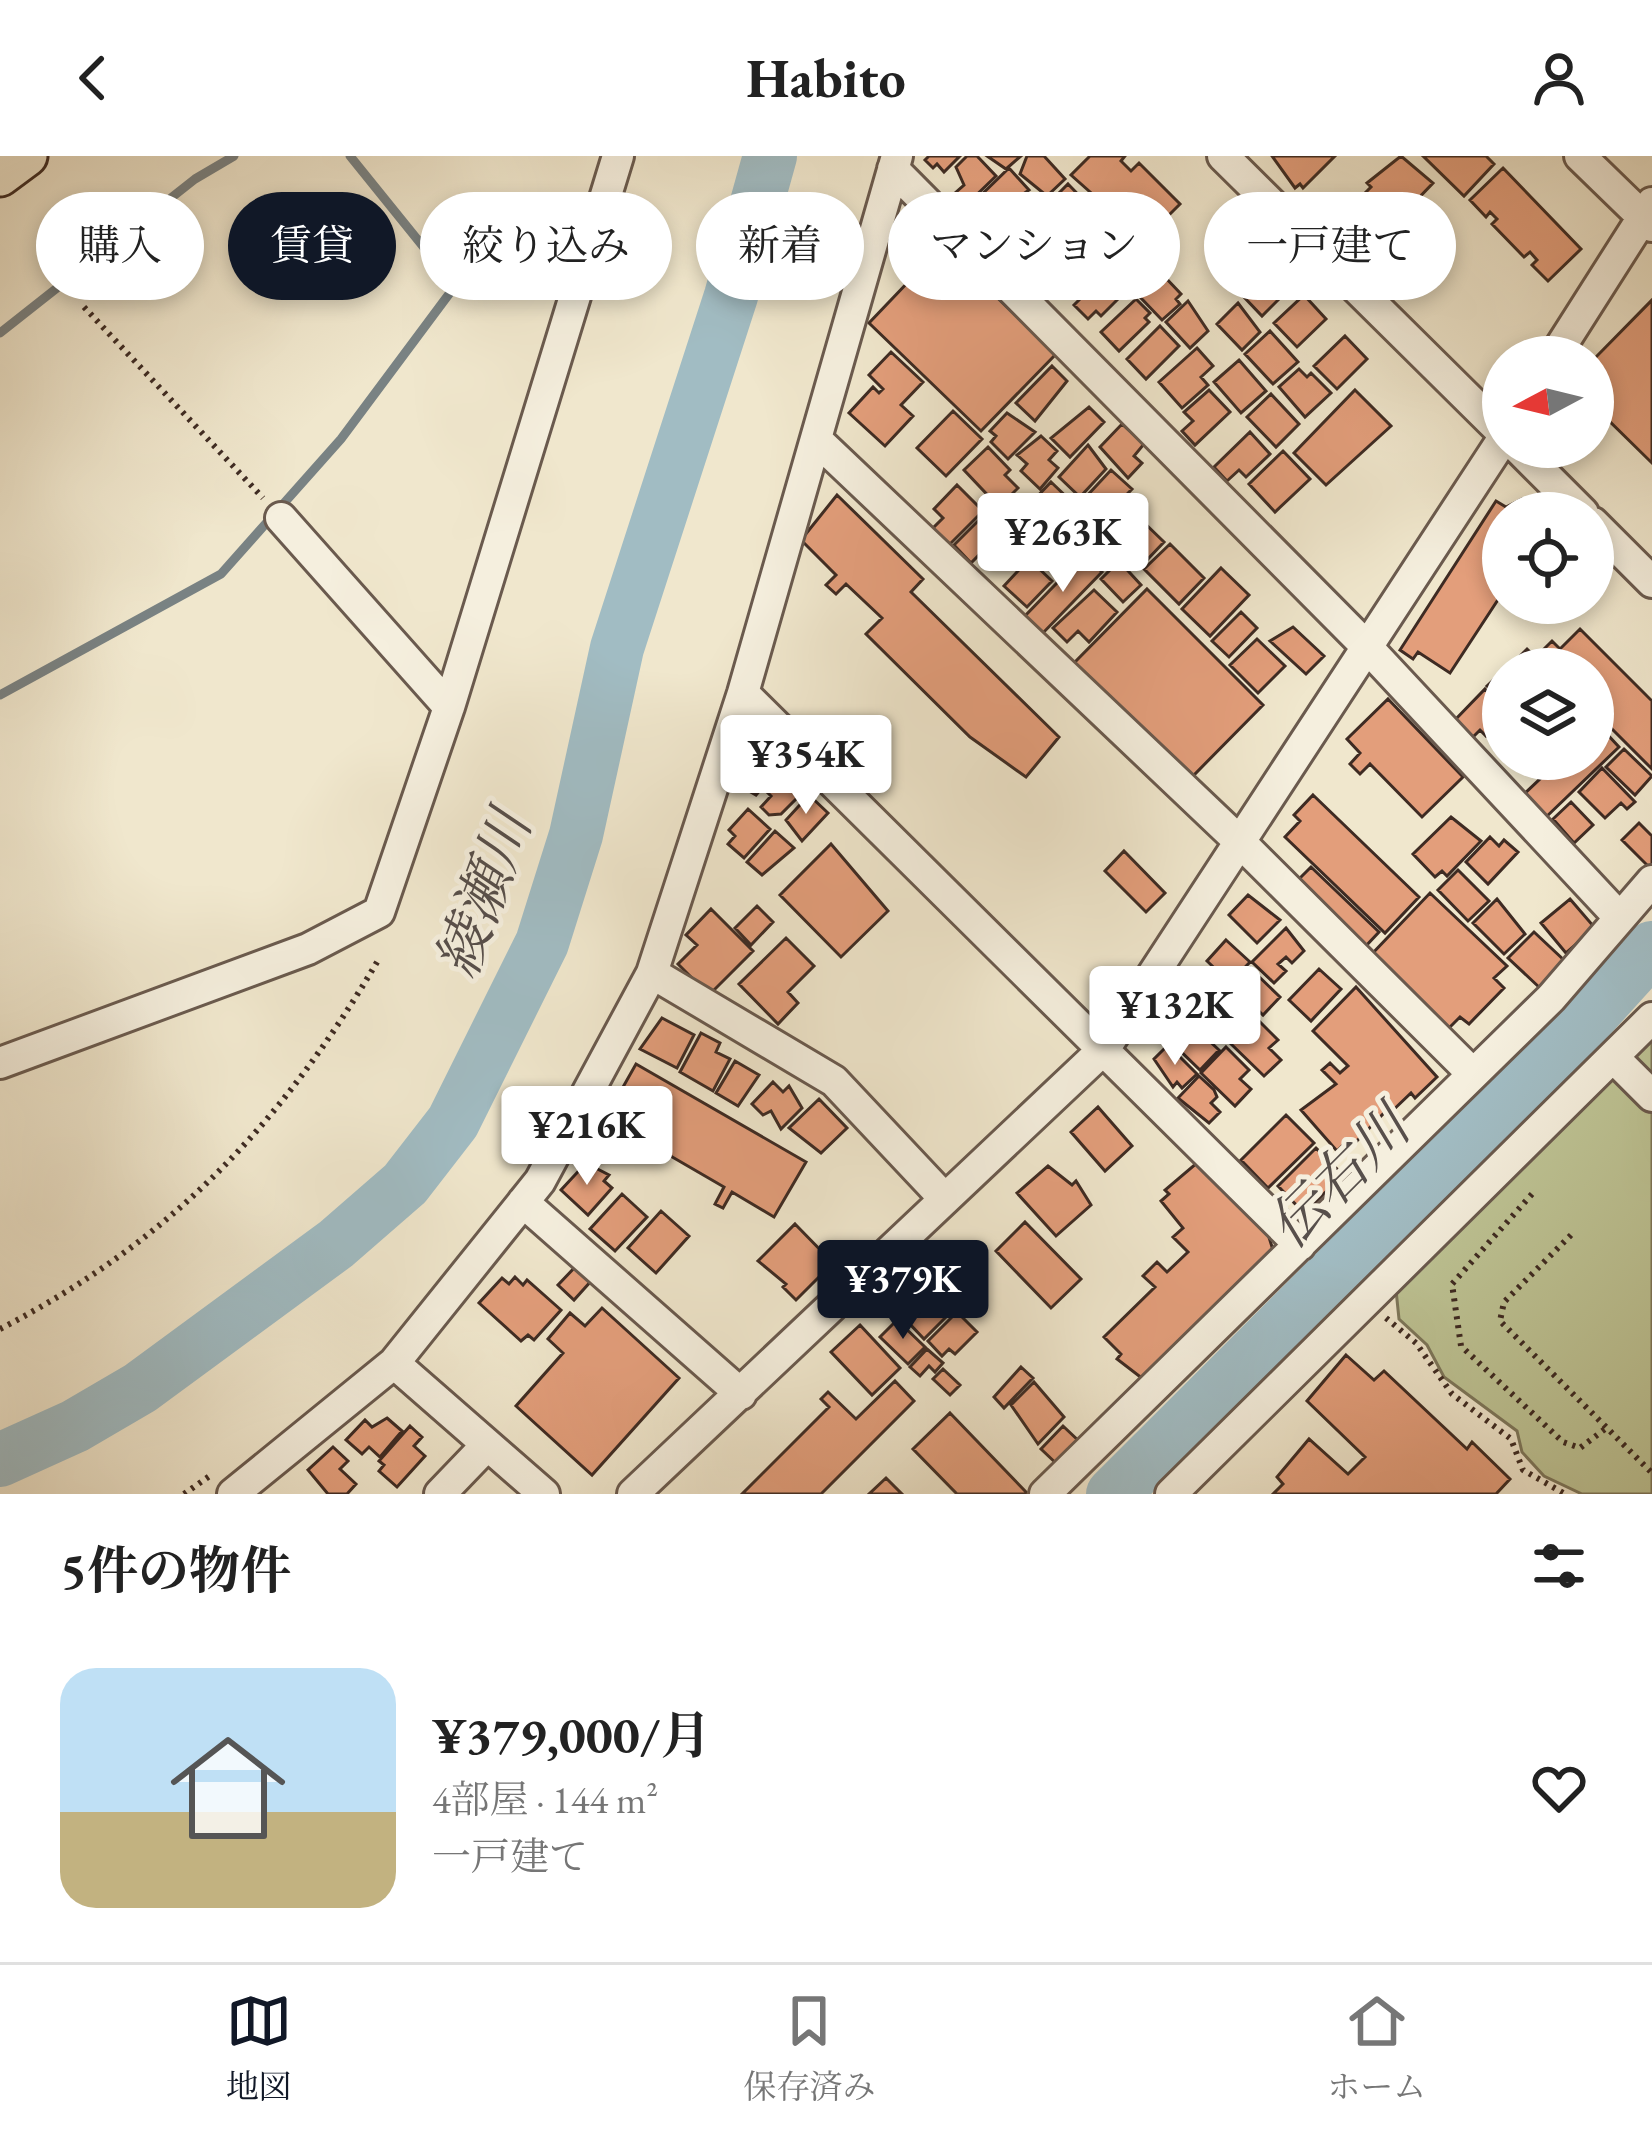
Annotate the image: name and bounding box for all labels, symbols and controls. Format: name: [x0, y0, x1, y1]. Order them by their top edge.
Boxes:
text: Habito: [746, 43, 906, 113]
icon: back: [60, 45, 126, 111]
icon: person: [1526, 45, 1592, 111]
chip: 購入: [36, 192, 204, 300]
chip: 賃貸: [228, 192, 396, 300]
chip: 絞り込み: [420, 192, 672, 300]
chip: 新着: [696, 192, 864, 300]
chip: マンション: [888, 192, 1180, 300]
chip: 一戸建て: [1204, 192, 1456, 300]
north arrow: [1482, 336, 1614, 468]
map controls: [1482, 336, 1614, 780]
button: locate: [1482, 492, 1614, 624]
pin: ¥263K: [979, 493, 1147, 595]
text: ¥263K: [1004, 506, 1122, 557]
button: layers: [1482, 648, 1614, 780]
pin: ¥354K: [722, 715, 890, 817]
text: ¥354K: [747, 728, 865, 779]
water label: 綾瀬川: [419, 795, 549, 987]
pin: ¥132K: [1091, 966, 1259, 1068]
text: ¥132K: [1116, 979, 1234, 1030]
pin: ¥216K: [503, 1086, 671, 1188]
water label: 伝右川: [1251, 1086, 1429, 1264]
text: ¥216K: [528, 1099, 646, 1150]
pin: ¥379K: [819, 1240, 987, 1342]
text: ¥379K: [844, 1253, 962, 1304]
icon: filters: [1526, 1533, 1592, 1599]
text: 5件の物件: [60, 1537, 291, 1603]
text: ¥379,000/月: [432, 1702, 711, 1768]
icon: home: [156, 1716, 300, 1860]
icon: heart: [1526, 1755, 1592, 1821]
text: 4部屋 · 144 m²: [432, 1774, 658, 1825]
text: 一戸建て: [432, 1831, 588, 1882]
tab: 地図: [226, 1988, 292, 2108]
tab: 保存済み: [743, 1988, 875, 2108]
tab: ホーム: [1327, 1988, 1426, 2108]

